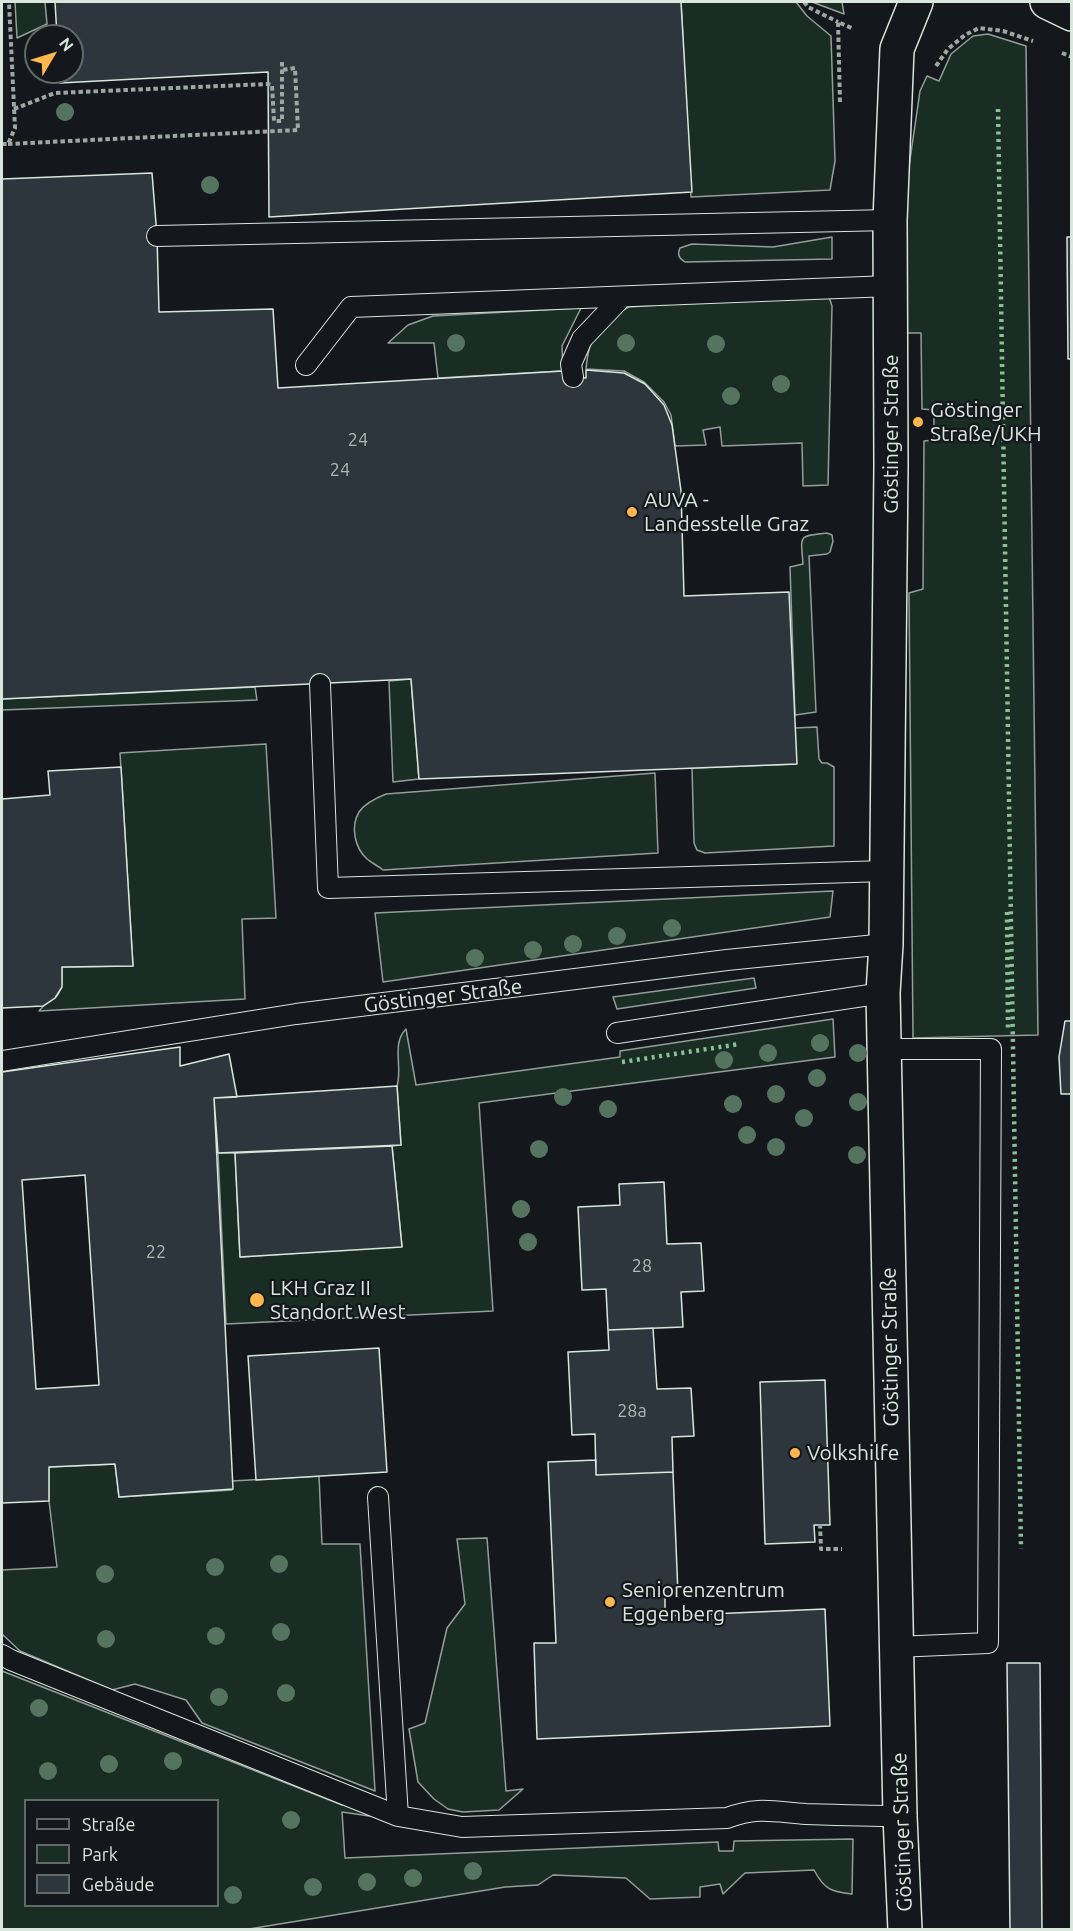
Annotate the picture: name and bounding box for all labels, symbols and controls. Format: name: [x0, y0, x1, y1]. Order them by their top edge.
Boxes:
north arrow: [24, 24, 84, 84]
text: N: [56, 34, 77, 54]
street label: Göstinger Straße: [878, 354, 904, 514]
place label: Göstinger Straße/UKH: [930, 397, 1042, 447]
marker: Göstinger Straße/UKH: [911, 415, 925, 429]
house number: 24: [348, 429, 368, 451]
house number: 24: [330, 459, 350, 481]
place label: AUVA - Landesstelle Graz: [644, 487, 809, 537]
marker: AUVA - Landesstelle Graz: [625, 505, 639, 519]
street label: Göstinger Straße: [362, 974, 524, 1018]
house number: 22: [146, 1241, 166, 1263]
house number: 28: [632, 1255, 652, 1277]
street label: Göstinger Straße: [876, 1267, 904, 1427]
place label: LKH Graz II Standort West: [270, 1275, 406, 1325]
marker: LKH Graz II Standort West: [248, 1291, 266, 1309]
house number: 28a: [617, 1400, 647, 1422]
place label: Volkshilfe: [807, 1440, 899, 1466]
marker: Volkshilfe: [788, 1446, 802, 1460]
place label: Seniorenzentrum Eggenberg: [622, 1577, 785, 1627]
marker: Seniorenzentrum Eggenberg: [603, 1595, 617, 1609]
street label: Göstinger Straße: [887, 1752, 917, 1912]
legend: [24, 1799, 219, 1907]
text: Straße: [82, 1814, 135, 1834]
text: Park: [82, 1844, 118, 1864]
text: Gebäude: [82, 1874, 154, 1894]

